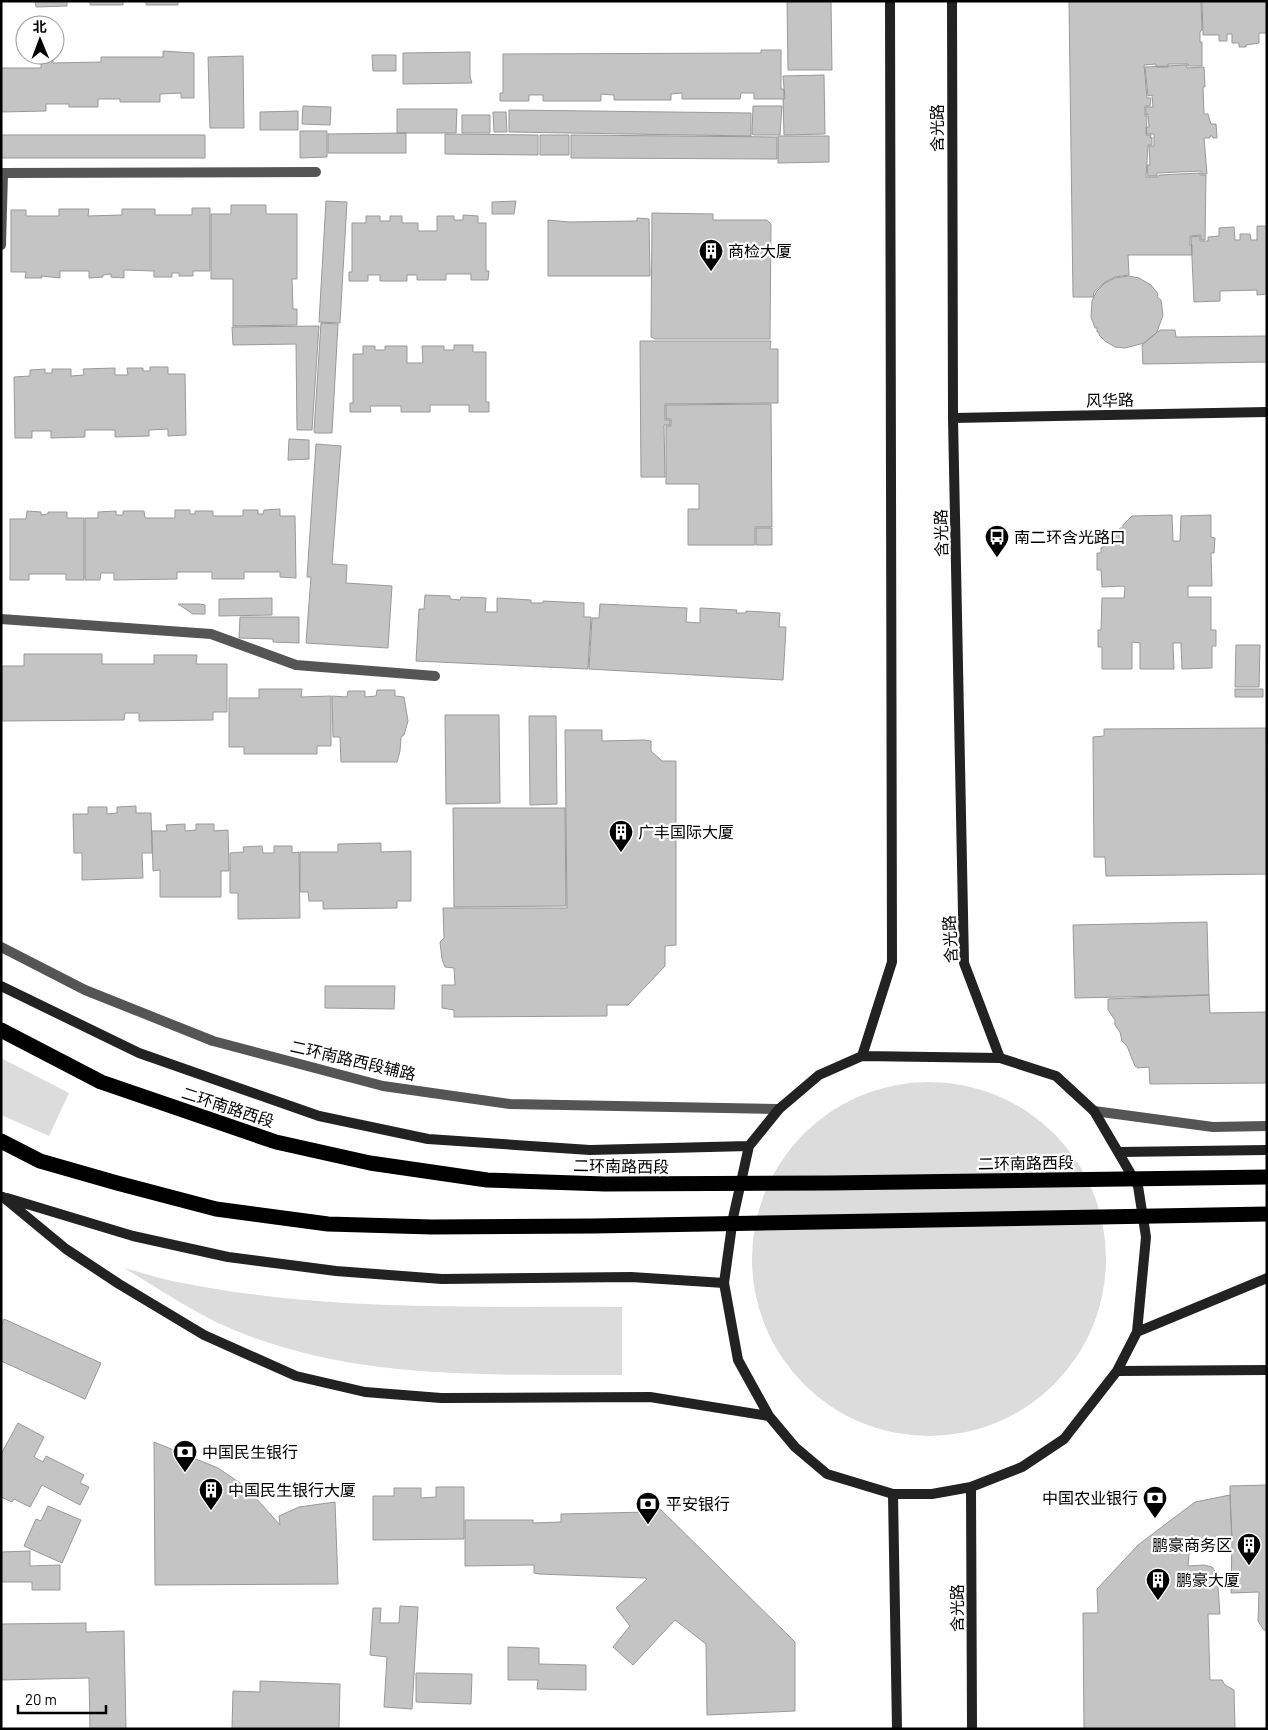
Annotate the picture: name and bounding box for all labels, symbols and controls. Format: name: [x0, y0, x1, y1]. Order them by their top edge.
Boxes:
north arrow: [15, 15, 65, 65]
text: 北: [33, 18, 47, 35]
street label: 含光路: [927, 104, 946, 152]
building icon: 商检大厦: [698, 238, 724, 272]
place label: 商检大厦: [728, 241, 792, 260]
street label: 风华路: [1086, 390, 1134, 409]
street label: 含光路: [931, 509, 950, 557]
bus stop icon: 南二环含光路口: [984, 524, 1010, 558]
place label: 南二环含光路口: [1014, 527, 1126, 546]
building icon: 广丰国际大厦: [608, 819, 634, 853]
place label: 广丰国际大厦: [638, 822, 734, 841]
street label: 含光路: [939, 915, 960, 963]
street label: 二环南路西段辅路: [289, 1036, 418, 1083]
street label: 二环南路西段: [180, 1083, 277, 1130]
street label: 二环南路西段: [978, 1152, 1074, 1173]
street label: 二环南路西段: [573, 1155, 669, 1176]
bank icon: 中国民生银行: [172, 1439, 198, 1473]
place label: 中国民生银行: [202, 1442, 298, 1461]
building icon: 中国民生银行大厦: [198, 1477, 224, 1511]
place label: 中国民生银行大厦: [228, 1480, 356, 1499]
bank icon: 中国农业银行: [1142, 1485, 1168, 1519]
place label: 中国农业银行: [1042, 1488, 1138, 1507]
bank icon: 平安银行: [635, 1491, 661, 1525]
place label: 平安银行: [666, 1494, 730, 1513]
building icon: 鹏豪商务区: [1236, 1532, 1262, 1566]
place label: 鹏豪商务区: [1152, 1535, 1232, 1554]
building icon: 鹏豪大厦: [1145, 1567, 1171, 1601]
place label: 鹏豪大厦: [1176, 1570, 1240, 1589]
street label: 含光路: [947, 1584, 966, 1632]
scale bar: [18, 1682, 105, 1714]
text: 20 m: [25, 1690, 57, 1708]

